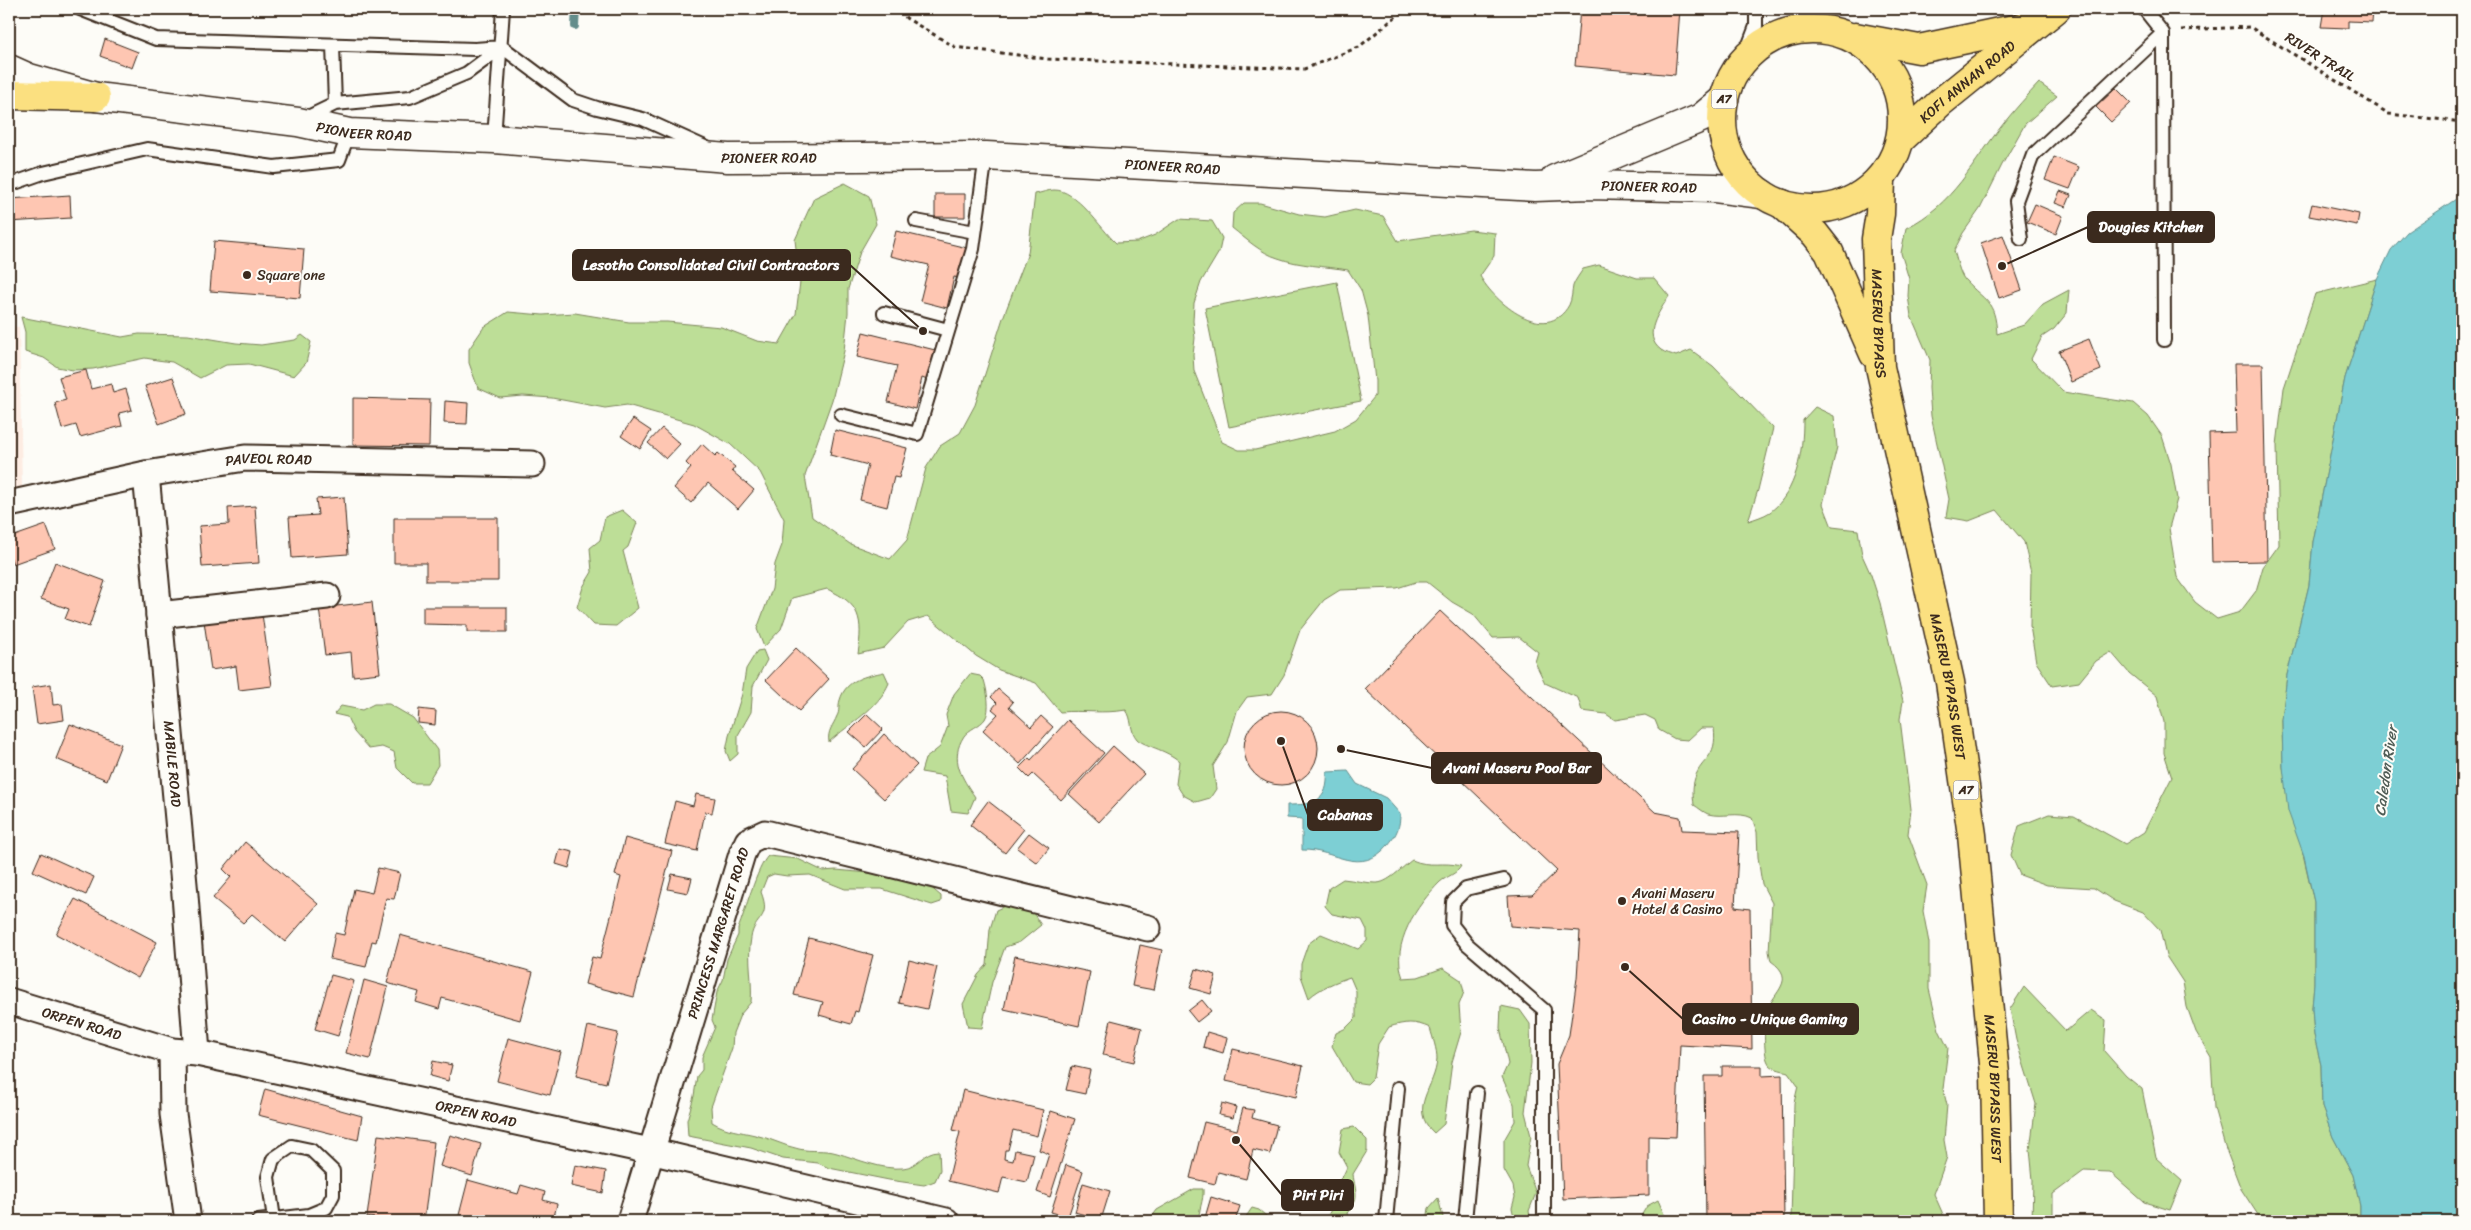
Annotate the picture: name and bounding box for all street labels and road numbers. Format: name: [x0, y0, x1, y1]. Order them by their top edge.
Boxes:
street label: RIVER TRAIL: [2280, 25, 2361, 89]
street label: KOFI ANNAN ROAD: [1913, 34, 2022, 129]
road number: A7: [1712, 90, 1736, 108]
street label: PIONEER ROAD: [314, 114, 413, 148]
street label: PIONEER ROAD: [720, 145, 817, 171]
street label: PIONEER ROAD: [1124, 151, 1222, 182]
street label: PIONEER ROAD: [1601, 173, 1698, 200]
street label: MASERU BYPASS: [1864, 268, 1895, 381]
street label: PAVEOL ROAD: [223, 445, 313, 474]
street label: MASERU BYPASS WEST: [1923, 611, 1974, 763]
street label: MABILE ROAD: [156, 719, 189, 809]
road number: A7: [1954, 780, 1978, 800]
street label: PRINCESS MARGARET ROAD: [680, 842, 756, 1022]
street label: ORPEN ROAD: [39, 999, 125, 1047]
street label: MASERU BYPASS WEST: [1977, 1013, 2009, 1164]
street label: ORPEN ROAD: [433, 1092, 519, 1134]

